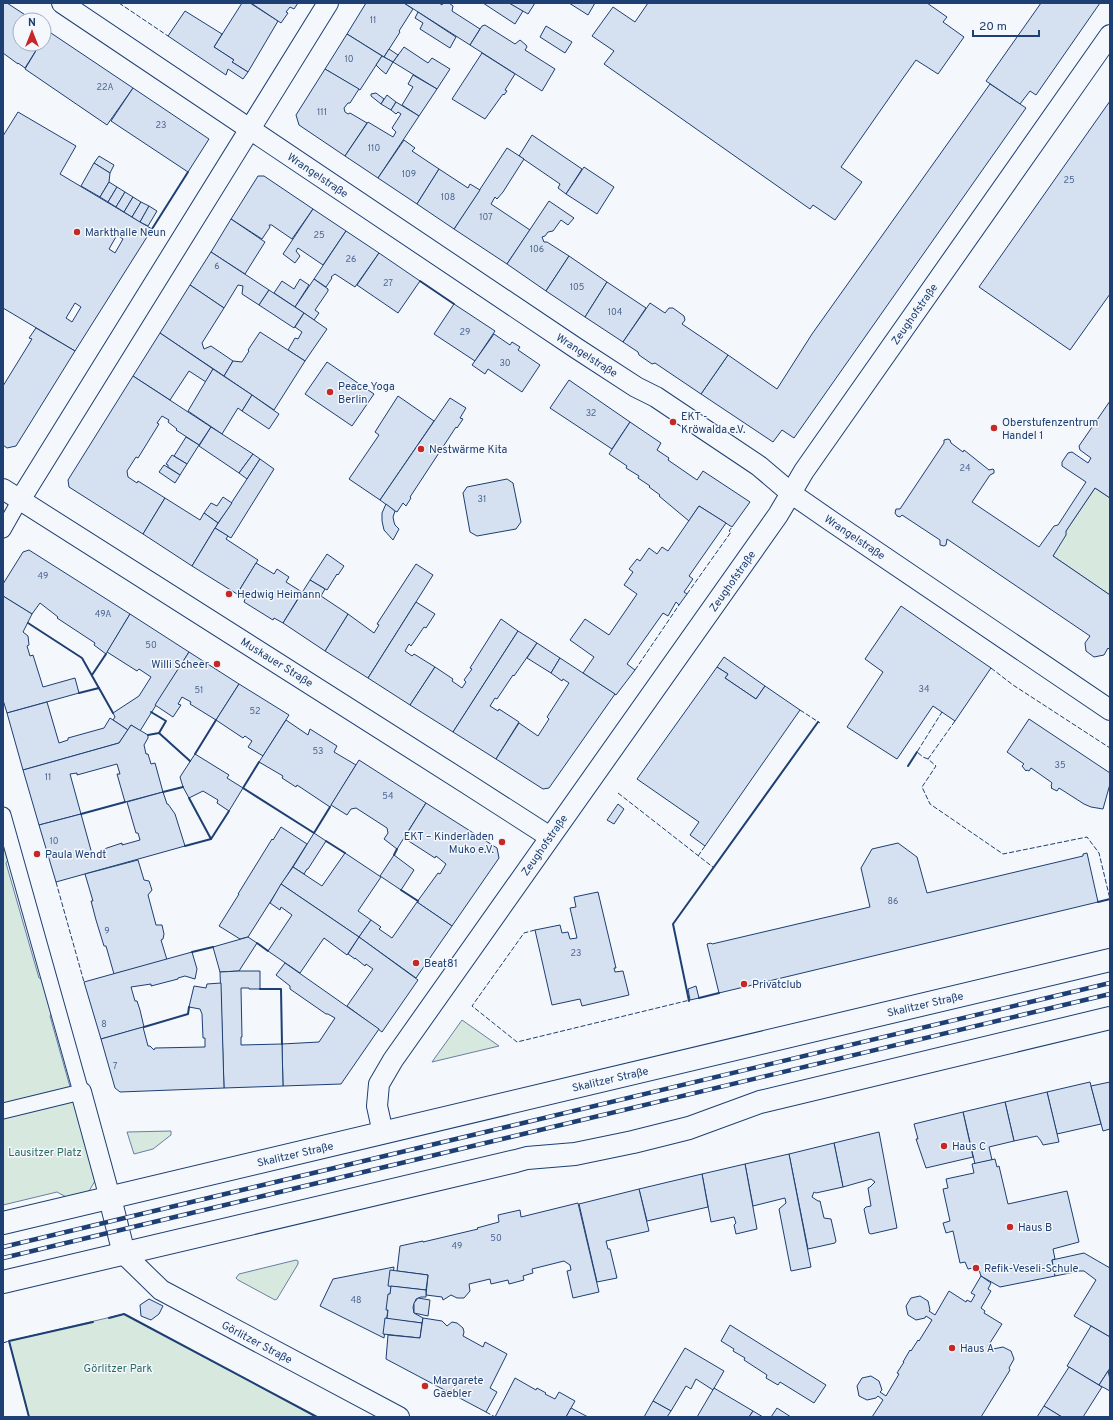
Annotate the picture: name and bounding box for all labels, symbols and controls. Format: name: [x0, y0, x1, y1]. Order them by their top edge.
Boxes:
north arrow: [12, 12, 52, 52]
scale bar: [973, 12, 1039, 38]
house number: 11: [370, 15, 376, 26]
text: N: [28, 16, 36, 30]
text: 20 m: [979, 19, 1007, 35]
house number: 10: [344, 54, 354, 65]
house number: 22A: [96, 82, 114, 93]
house number: 111: [317, 107, 327, 118]
house number: 23: [156, 120, 166, 131]
house number: 110: [368, 143, 380, 154]
street label: Wrangelstraße: [284, 150, 351, 201]
house number: 109: [402, 169, 416, 180]
house number: 25: [1063, 175, 1075, 186]
house number: 108: [441, 192, 455, 203]
house number: 107: [479, 212, 493, 223]
place label: Markthalle Neun: [85, 226, 166, 240]
marker: Markthalle Neun: [72, 227, 82, 237]
house number: 25: [313, 230, 325, 241]
house number: 106: [530, 244, 544, 255]
house number: 26: [346, 254, 356, 265]
house number: 6: [214, 261, 220, 272]
house number: 27: [383, 278, 393, 289]
street label: Zeughofstraße: [889, 281, 941, 348]
house number: 105: [570, 282, 584, 293]
house number: 104: [608, 307, 623, 318]
house number: 29: [460, 327, 470, 338]
street label: Wrangelstraße: [553, 331, 620, 381]
house number: 30: [499, 358, 511, 369]
place label: Peace Yoga Berlin: [338, 380, 395, 407]
marker: Peace Yoga Berlin: [325, 387, 335, 397]
house number: 32: [586, 408, 596, 419]
place label: EKT - Kröwalda e.V.: [681, 410, 745, 437]
place label: Oberstufenzentrum Handel 1: [1002, 416, 1098, 443]
marker: EKT - Kröwalda e.V.: [668, 417, 678, 427]
marker: Oberstufenzentrum Handel 1: [989, 423, 999, 433]
place label: Nestwärme Kita: [429, 443, 507, 457]
marker: Nestwärme Kita: [416, 444, 426, 454]
house number: 24: [959, 463, 971, 474]
house number: 31: [478, 494, 486, 505]
street label: Wrangelstraße: [821, 512, 888, 563]
street label: Zeughofstraße: [707, 548, 759, 615]
house number: 49: [38, 571, 48, 582]
place label: Hedwig Heimann: [237, 588, 321, 602]
marker: Hedwig Heimann: [224, 589, 234, 599]
house number: 49A: [95, 609, 111, 620]
street label: Muskauer Straße: [238, 635, 315, 691]
house number: 50: [145, 640, 157, 651]
place label: Willi Scheer: [151, 658, 210, 672]
marker: Willi Scheer: [212, 659, 222, 669]
house number: 34: [918, 684, 930, 695]
house number: 51: [195, 685, 203, 696]
house number: 52: [249, 706, 261, 717]
house number: 53: [312, 746, 324, 757]
house number: 35: [1054, 760, 1066, 771]
house number: 11: [45, 772, 51, 783]
house number: 54: [382, 791, 394, 802]
street label: Zeughofstraße: [519, 812, 571, 879]
place label: EKT – Kinderladen Muko e.V.: [404, 830, 494, 857]
house number: 10: [49, 836, 59, 847]
marker: EKT – Kinderladen Muko e.V.: [497, 837, 507, 847]
place label: Paula Wendt: [45, 848, 106, 862]
marker: Paula Wendt: [32, 849, 42, 859]
house number: 86: [888, 896, 898, 907]
house number: 9: [104, 926, 110, 937]
house number: 23: [571, 948, 581, 959]
place label: Beat81: [424, 957, 458, 971]
marker: Beat81: [411, 958, 421, 968]
place label: Privatclub: [752, 978, 802, 992]
marker: Privatclub: [739, 979, 749, 989]
street label: Skalitzer Straße: [886, 989, 965, 1021]
house number: 8: [101, 1019, 107, 1030]
house number: 7: [113, 1061, 118, 1072]
street label: Skalitzer Straße: [571, 1064, 650, 1096]
street label: Skalitzer Straße: [256, 1139, 335, 1171]
place label: Haus C: [952, 1140, 986, 1154]
marker: Haus C: [939, 1141, 949, 1151]
park label: Lausitzer Platz: [8, 1146, 82, 1160]
place label: Haus B: [1018, 1221, 1052, 1235]
marker: Haus B: [1005, 1222, 1015, 1232]
house number: 50: [490, 1233, 502, 1244]
house number: 49: [452, 1241, 462, 1252]
place label: Refik-Veseli-Schule: [984, 1262, 1079, 1276]
marker: Refik-Veseli-Schule: [971, 1263, 981, 1273]
house number: 48: [350, 1295, 362, 1306]
street label: Görlitzer Straße: [219, 1318, 294, 1367]
place label: Haus A: [960, 1342, 994, 1356]
marker: Haus A: [947, 1343, 957, 1353]
park label: Görlitzer Park: [84, 1362, 153, 1376]
place label: Margarete Gaebler: [433, 1374, 484, 1401]
marker: Margarete Gaebler: [420, 1381, 430, 1391]

